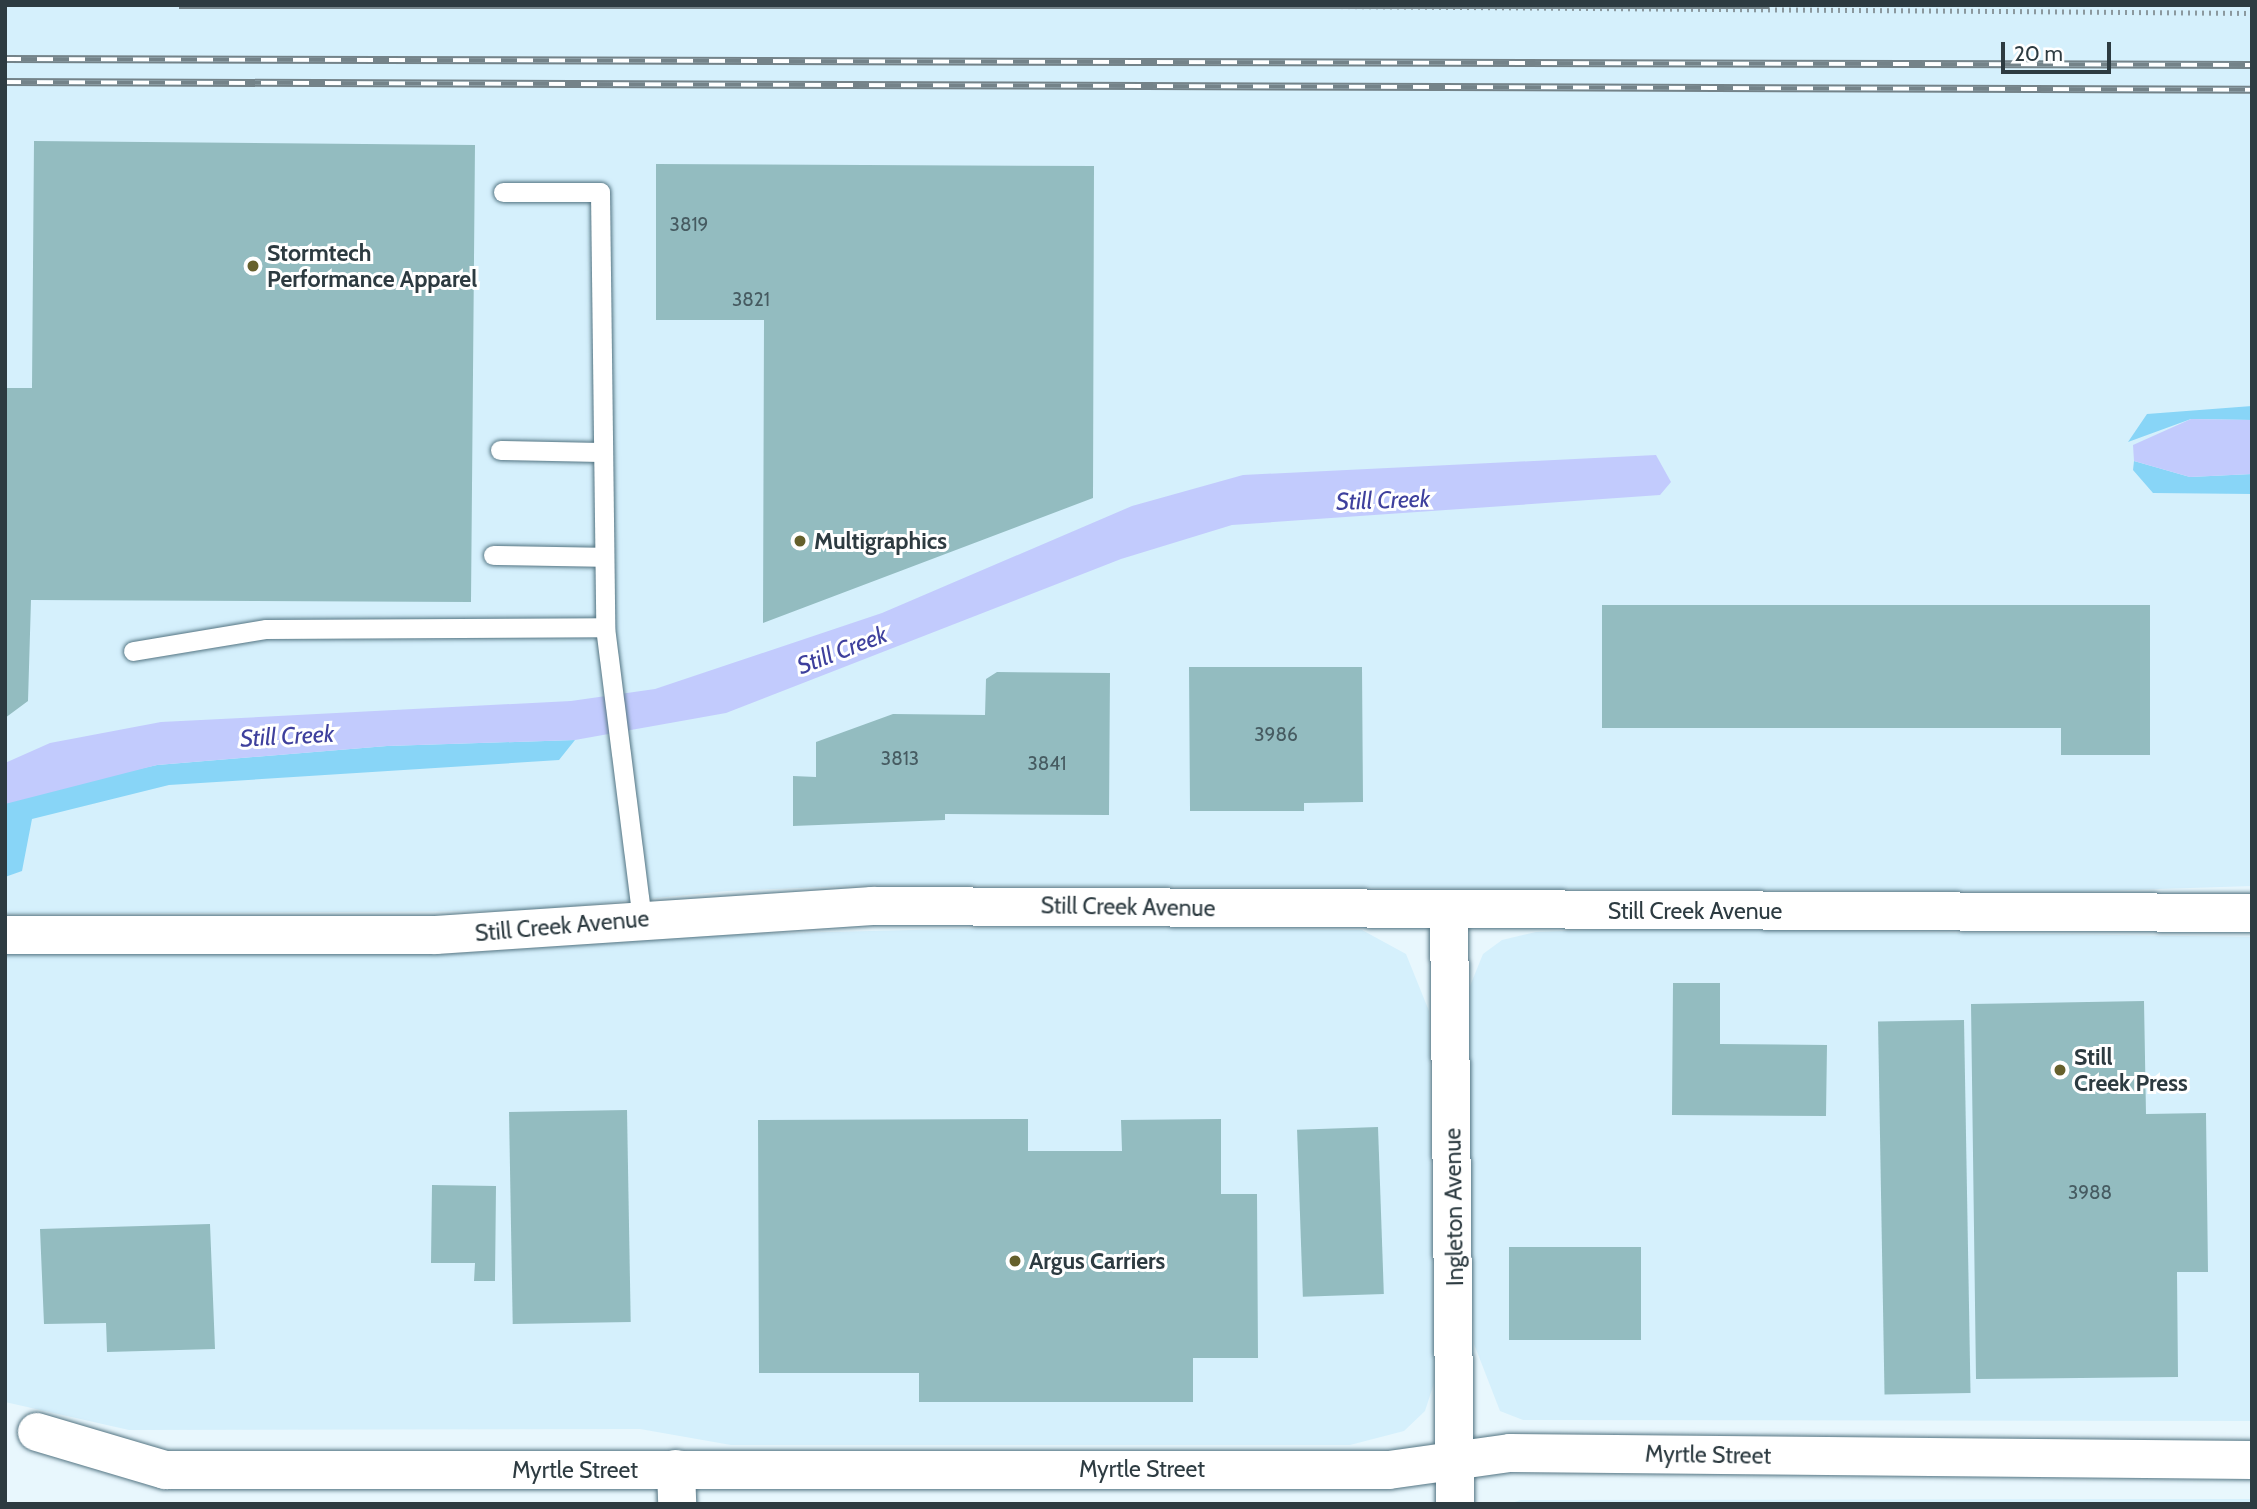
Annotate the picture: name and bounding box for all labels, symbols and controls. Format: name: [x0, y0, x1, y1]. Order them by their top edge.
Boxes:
scale bar: [2005, 28, 2115, 72]
text: 20 m: [2014, 41, 2063, 66]
house number: 3819: [670, 214, 708, 236]
place label: Stormtech Performance Apparel: [267, 239, 477, 293]
marker: Stormtech Performance Apparel: [245, 258, 261, 274]
house number: 3821: [732, 289, 770, 311]
water label: Still Creek: [1335, 484, 1431, 516]
place label: Multigraphics: [814, 527, 947, 555]
marker: Multigraphics: [792, 533, 808, 549]
water label: Still Creek: [793, 620, 891, 680]
water label: Still Creek: [239, 719, 335, 753]
house number: 3986: [1254, 724, 1298, 746]
house number: 3813: [881, 748, 919, 770]
house number: 3841: [1028, 753, 1066, 775]
street label: Still Creek Avenue: [1040, 892, 1216, 922]
street label: Still Creek Avenue: [1608, 897, 1782, 925]
street label: Still Creek Avenue: [474, 905, 650, 947]
place label: Still Creek Press: [2074, 1043, 2188, 1097]
marker: Still Creek Press: [2052, 1062, 2068, 1078]
street label: Ingleton Avenue: [1439, 1128, 1469, 1286]
house number: 3988: [2068, 1182, 2112, 1204]
place label: Argus Carriers: [1029, 1247, 1165, 1275]
marker: Argus Carriers: [1007, 1253, 1023, 1269]
street label: Myrtle Street: [1645, 1440, 1771, 1470]
street label: Myrtle Street: [1079, 1455, 1205, 1483]
street label: Myrtle Street: [512, 1456, 638, 1484]

